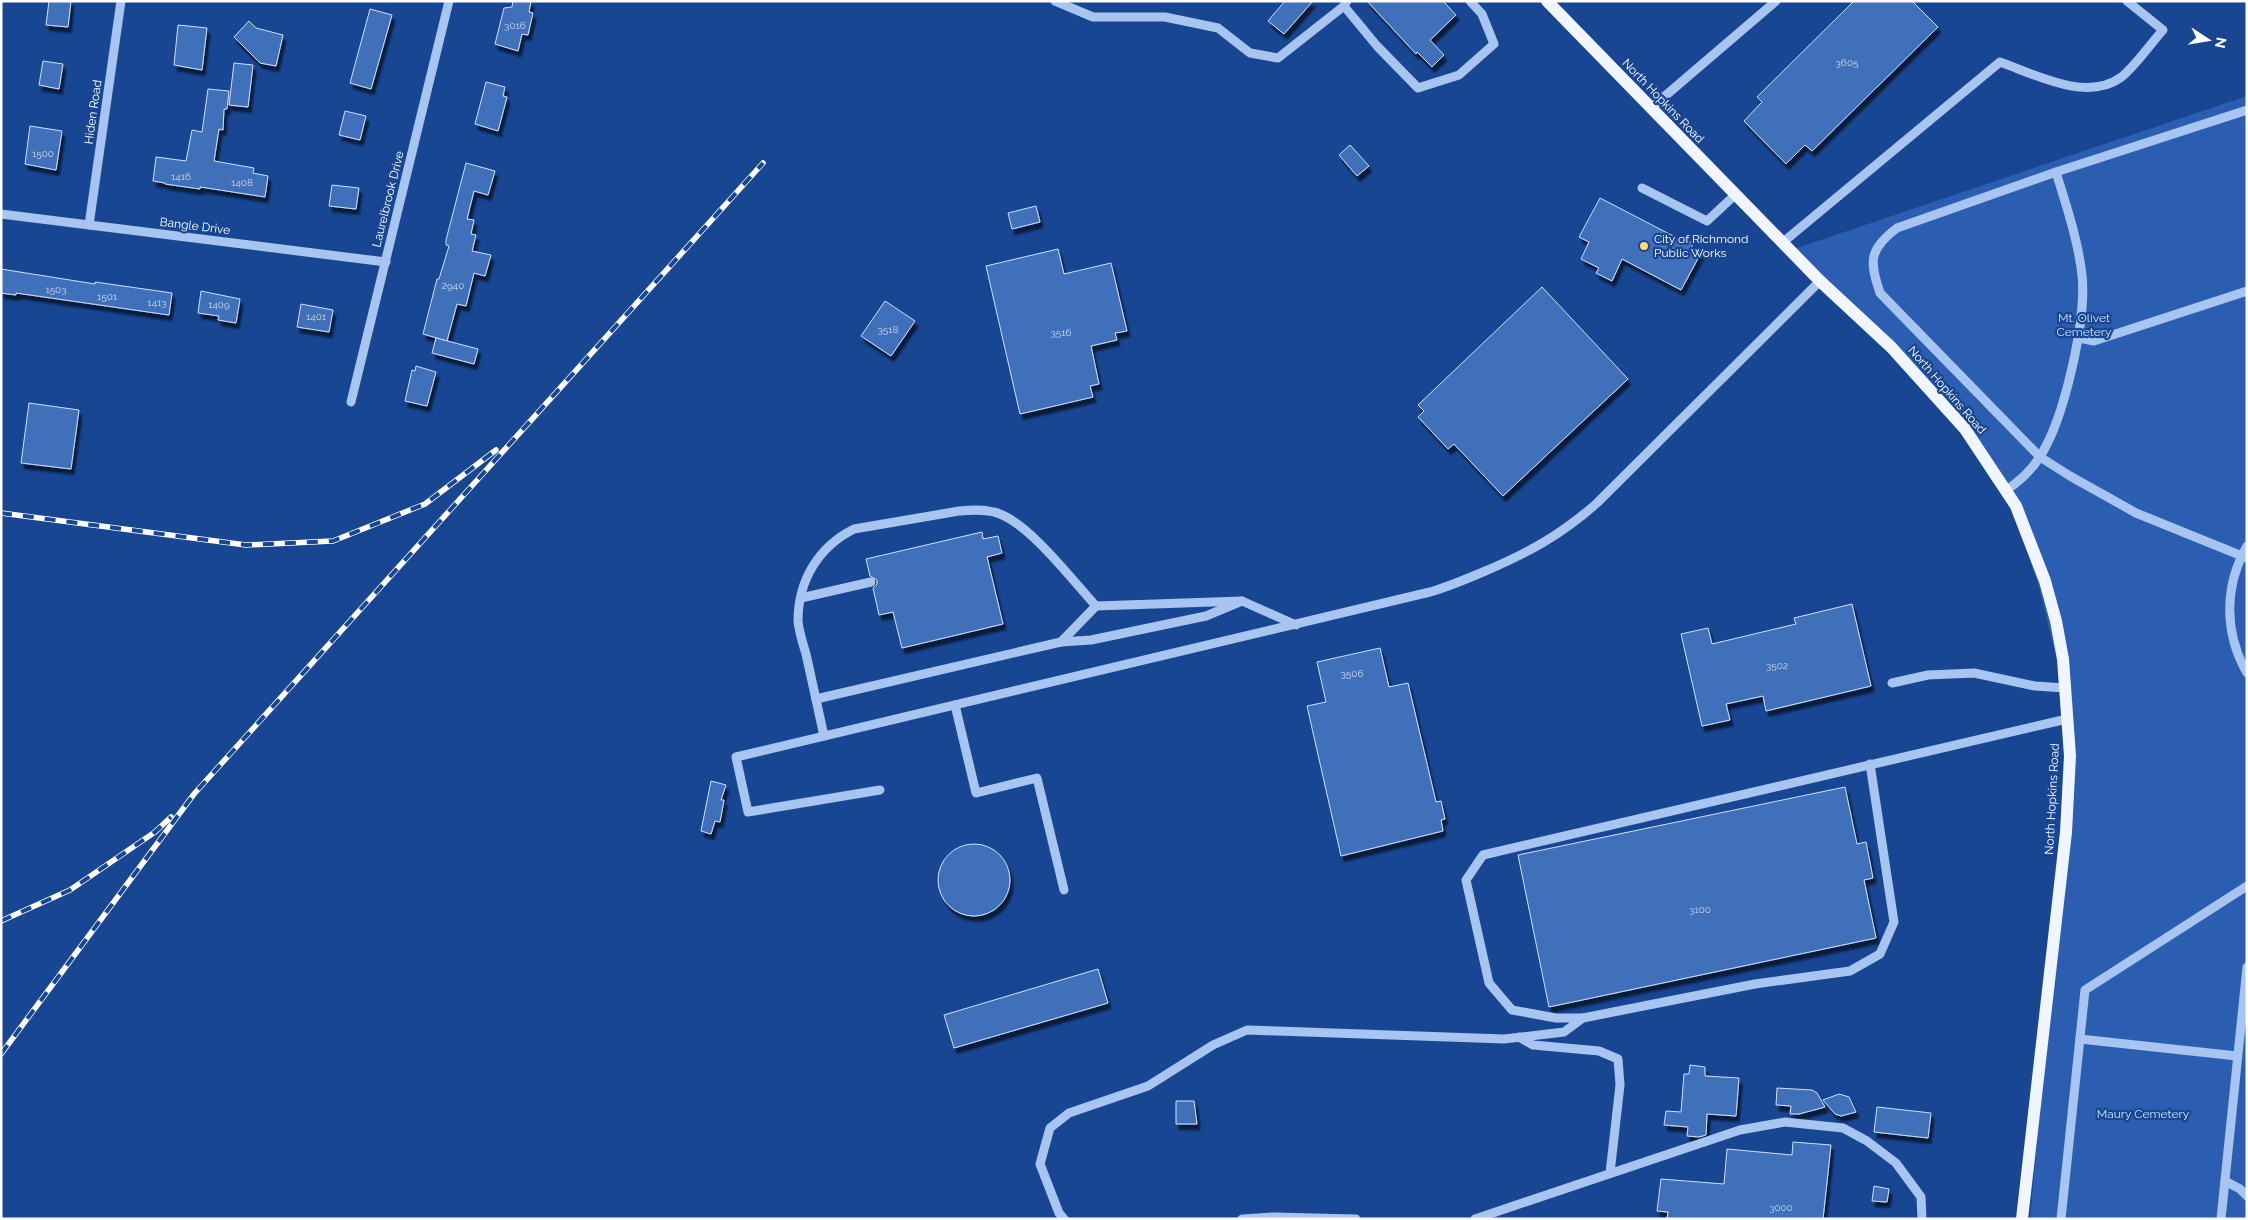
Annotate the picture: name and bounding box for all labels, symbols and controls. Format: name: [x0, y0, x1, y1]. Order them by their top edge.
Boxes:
north arrow: [2183, 15, 2233, 65]
house number: 3016: [504, 20, 526, 31]
text: N: [2212, 36, 2230, 50]
street label: North Hopkins Road: [1619, 56, 1707, 146]
house number: 3605: [1836, 57, 1859, 68]
street label: Hiden Road: [82, 79, 104, 145]
house number: 1500: [32, 148, 54, 159]
street label: Laurelbrook Drive: [369, 149, 407, 249]
house number: 1416: [171, 171, 191, 182]
house number: 1408: [231, 177, 253, 188]
street label: Bangle Drive: [159, 215, 231, 237]
place label: City of Richmond Public Works: [1654, 232, 1749, 260]
marker: City of Richmond Public Works: [1638, 240, 1650, 252]
house number: 2940: [442, 280, 464, 291]
house number: 1503: [45, 284, 67, 295]
house number: 1501: [97, 291, 118, 302]
house number: 1413: [147, 297, 167, 308]
house number: 1409: [208, 299, 230, 310]
house number: 1401: [306, 311, 327, 322]
park label: Mt. Olivet Cemetery: [2057, 311, 2112, 339]
house number: 3518: [878, 324, 899, 335]
house number: 3516: [1050, 327, 1072, 338]
street label: North Hopkins Road: [1905, 343, 1989, 437]
house number: 3502: [1766, 660, 1788, 671]
house number: 3506: [1341, 668, 1363, 679]
street label: North Hopkins Road: [2042, 743, 2062, 855]
house number: 3100: [1689, 904, 1711, 915]
park label: Maury Cemetery: [2097, 1107, 2190, 1121]
house number: 3000: [1769, 1202, 1793, 1213]

